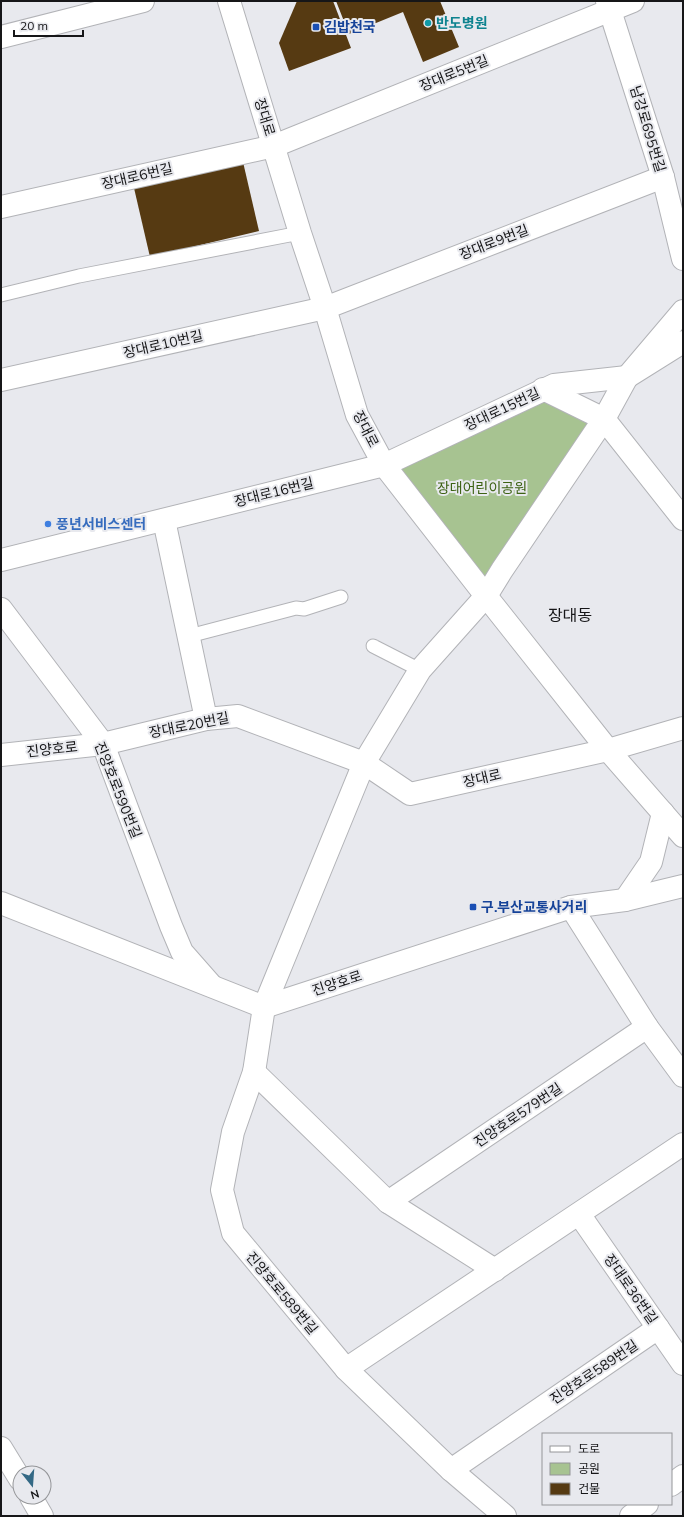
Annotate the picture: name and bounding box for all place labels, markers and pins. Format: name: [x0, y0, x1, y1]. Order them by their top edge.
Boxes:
place label: 반도병원: [436, 14, 488, 32]
place label: 김밥천국: [324, 18, 376, 36]
marker: 반도병원: [423, 18, 433, 28]
marker: 김밥천국: [311, 22, 321, 32]
place label: 풍년서비스센터: [56, 515, 146, 533]
marker: 풍년서비스센터: [43, 519, 53, 529]
place label: 구.부산교통사거리: [481, 898, 588, 916]
marker: 구.부산교통사거리: [468, 902, 478, 912]

